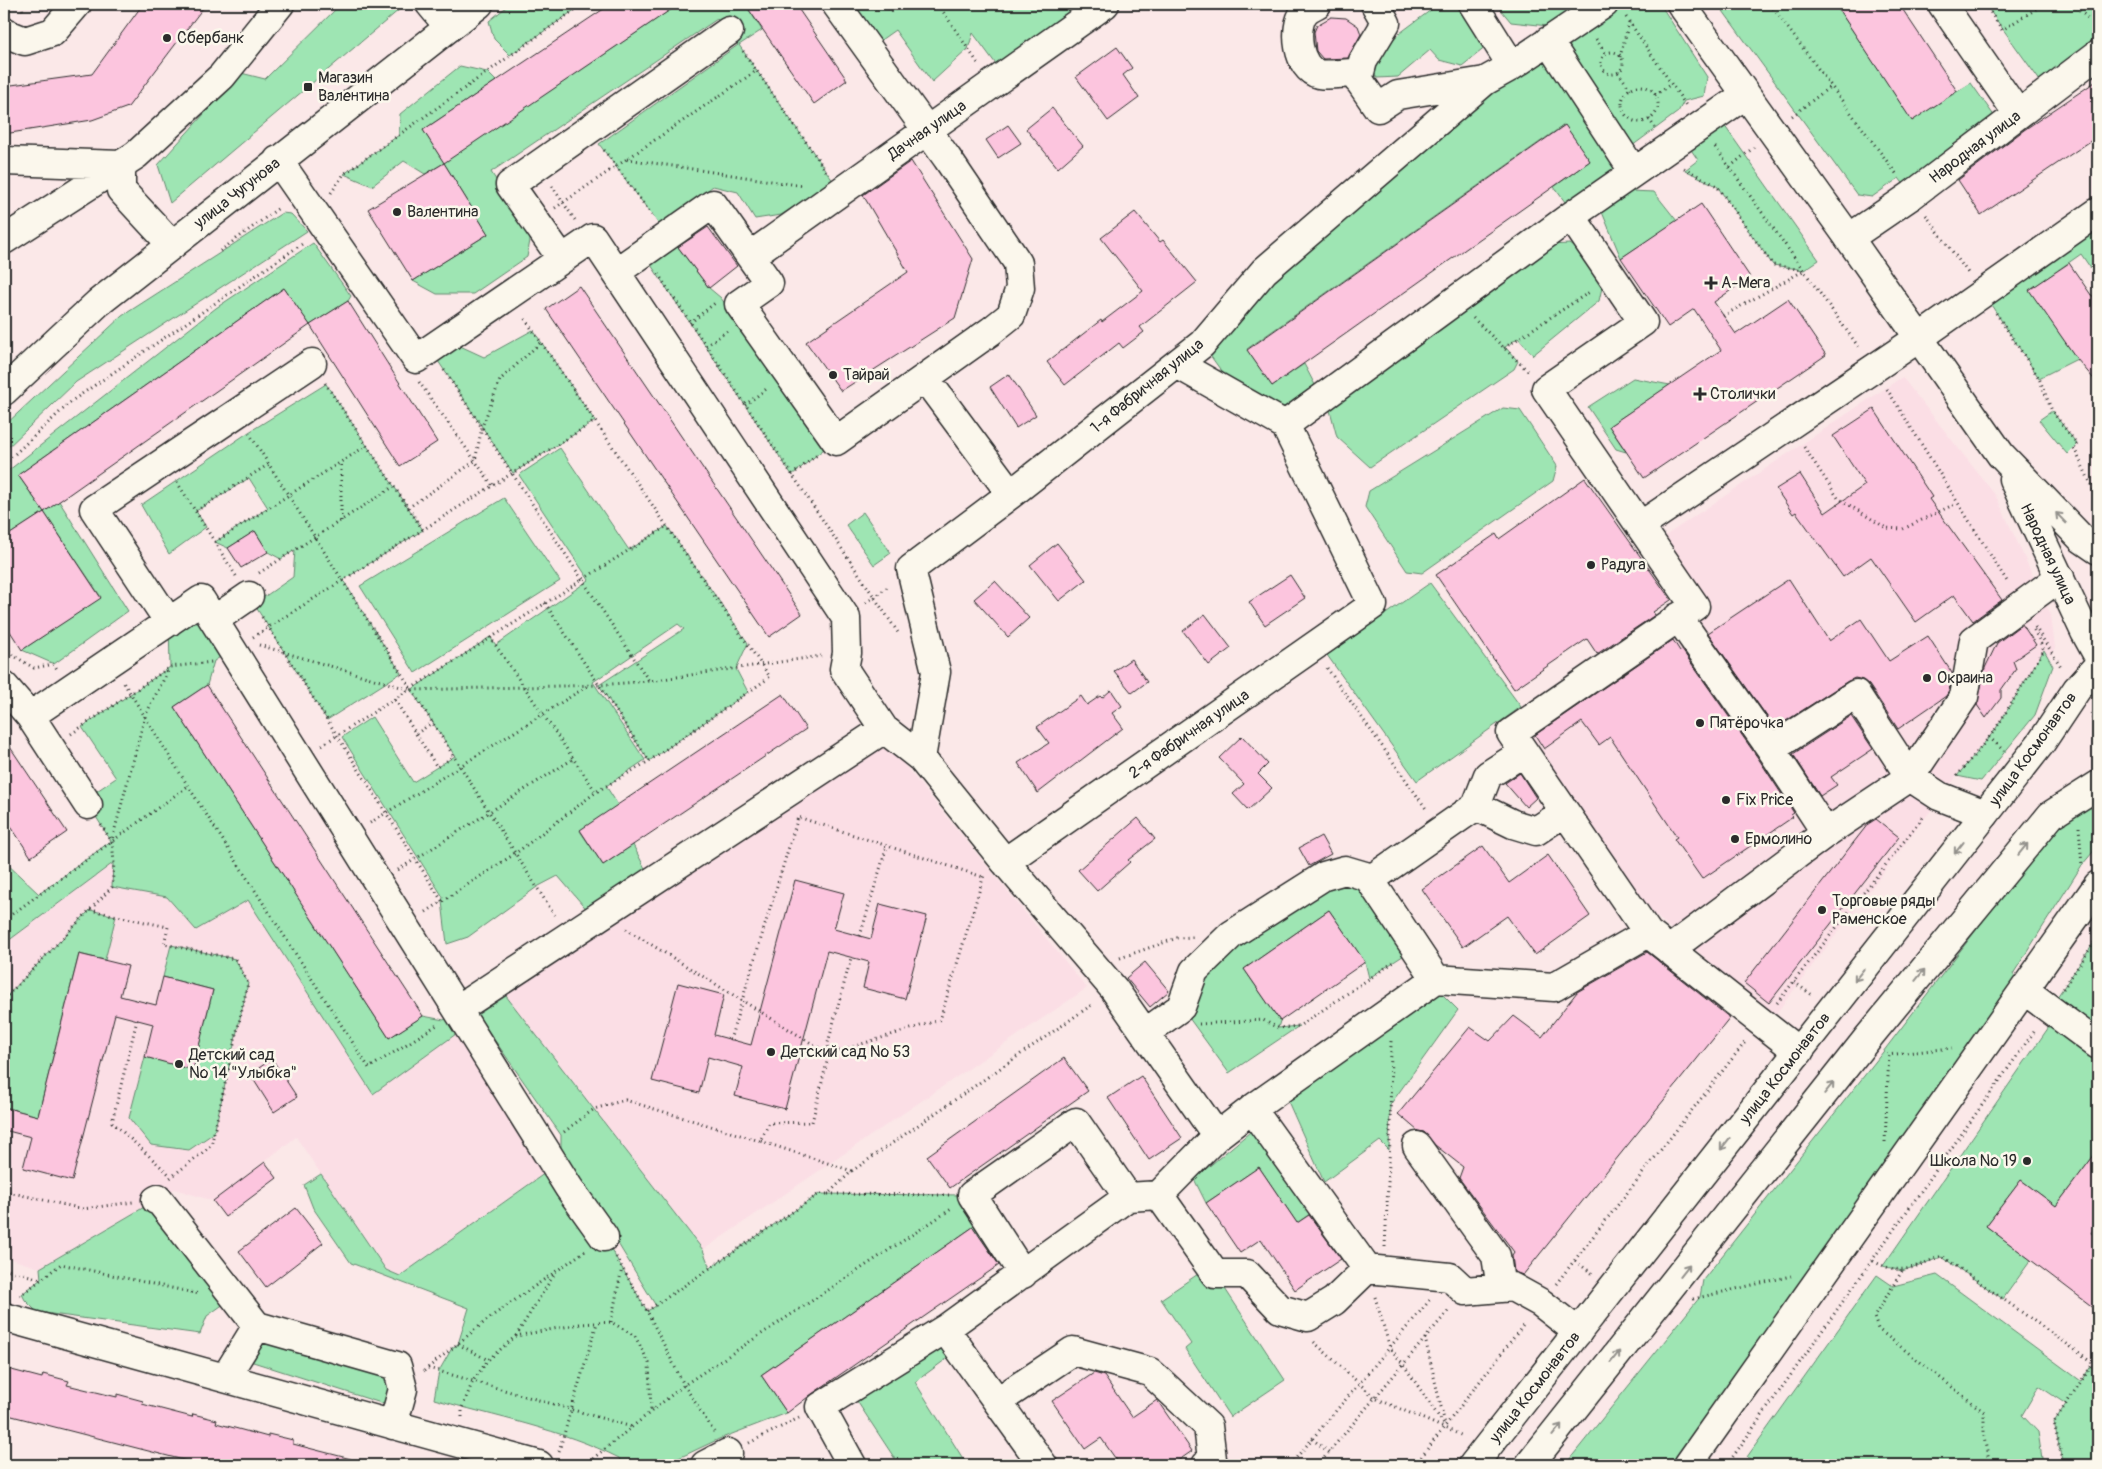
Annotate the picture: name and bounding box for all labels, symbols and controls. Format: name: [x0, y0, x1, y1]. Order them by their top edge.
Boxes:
place label: Сбербанк: [177, 28, 244, 48]
marker: Сбербанк: [161, 32, 173, 44]
place label: Магазин Валентина: [318, 68, 389, 106]
marker: Магазин Валентина: [302, 81, 314, 93]
street label: Дачная улица: [883, 96, 970, 165]
street label: Народная улица: [1925, 106, 2025, 188]
street label: улица Чугунова: [189, 153, 284, 233]
place label: Валентина: [407, 202, 478, 222]
marker: Валентина: [391, 206, 403, 218]
place label: А-Мега: [1721, 273, 1771, 293]
marker: А-Мега: [1705, 277, 1717, 289]
street label: 1-я Фабричная улица: [1086, 334, 1208, 438]
place label: Тайрай: [843, 365, 890, 385]
marker: Тайрай: [827, 369, 839, 381]
place label: Столички: [1710, 384, 1775, 404]
marker: Столички: [1694, 388, 1706, 400]
street label: Народная улица: [2016, 500, 2080, 608]
one-way arrow: [2055, 512, 2068, 524]
place label: Радуга: [1601, 555, 1646, 575]
marker: Радуга: [1585, 559, 1597, 571]
place label: Окраина: [1937, 668, 1993, 688]
marker: Окраина: [1921, 672, 1933, 684]
street label: 2-я Фабричная улица: [1125, 685, 1253, 783]
street label: улица Космонавтов: [1984, 688, 2081, 811]
place label: Пятёрочка: [1710, 713, 1784, 733]
marker: Пятёрочка: [1694, 717, 1706, 729]
place label: Fix Price: [1736, 790, 1793, 810]
marker: Fix Price: [1720, 794, 1732, 806]
place label: Ермолино: [1745, 829, 1813, 849]
marker: Ермолино: [1729, 833, 1741, 845]
one-way arrow: [1953, 841, 1964, 854]
one-way arrow: [2018, 843, 2029, 856]
place label: Торговые ряды Раменское: [1832, 891, 1936, 929]
marker: Торговые ряды Раменское: [1816, 904, 1828, 916]
one-way arrow: [1915, 968, 1926, 981]
one-way arrow: [1853, 969, 1864, 982]
street label: улица Космонавтов: [1735, 1008, 1835, 1129]
place label: Детский сад № 53: [780, 1042, 910, 1062]
place label: Детский сад № 14 "Улыбка": [188, 1045, 297, 1083]
marker: Детский сад № 53: [765, 1046, 777, 1058]
marker: Детский сад № 14 "Улыбка": [173, 1058, 185, 1070]
one-way arrow: [1823, 1082, 1834, 1095]
one-way arrow: [1720, 1137, 1731, 1150]
place label: Школа № 19: [1930, 1151, 2017, 1171]
marker: Школа № 19: [2021, 1155, 2033, 1167]
one-way arrow: [1679, 1263, 1690, 1276]
street label: улица Космонавтов: [1485, 1327, 1585, 1448]
one-way arrow: [1610, 1351, 1621, 1364]
one-way arrow: [1552, 1424, 1563, 1437]

